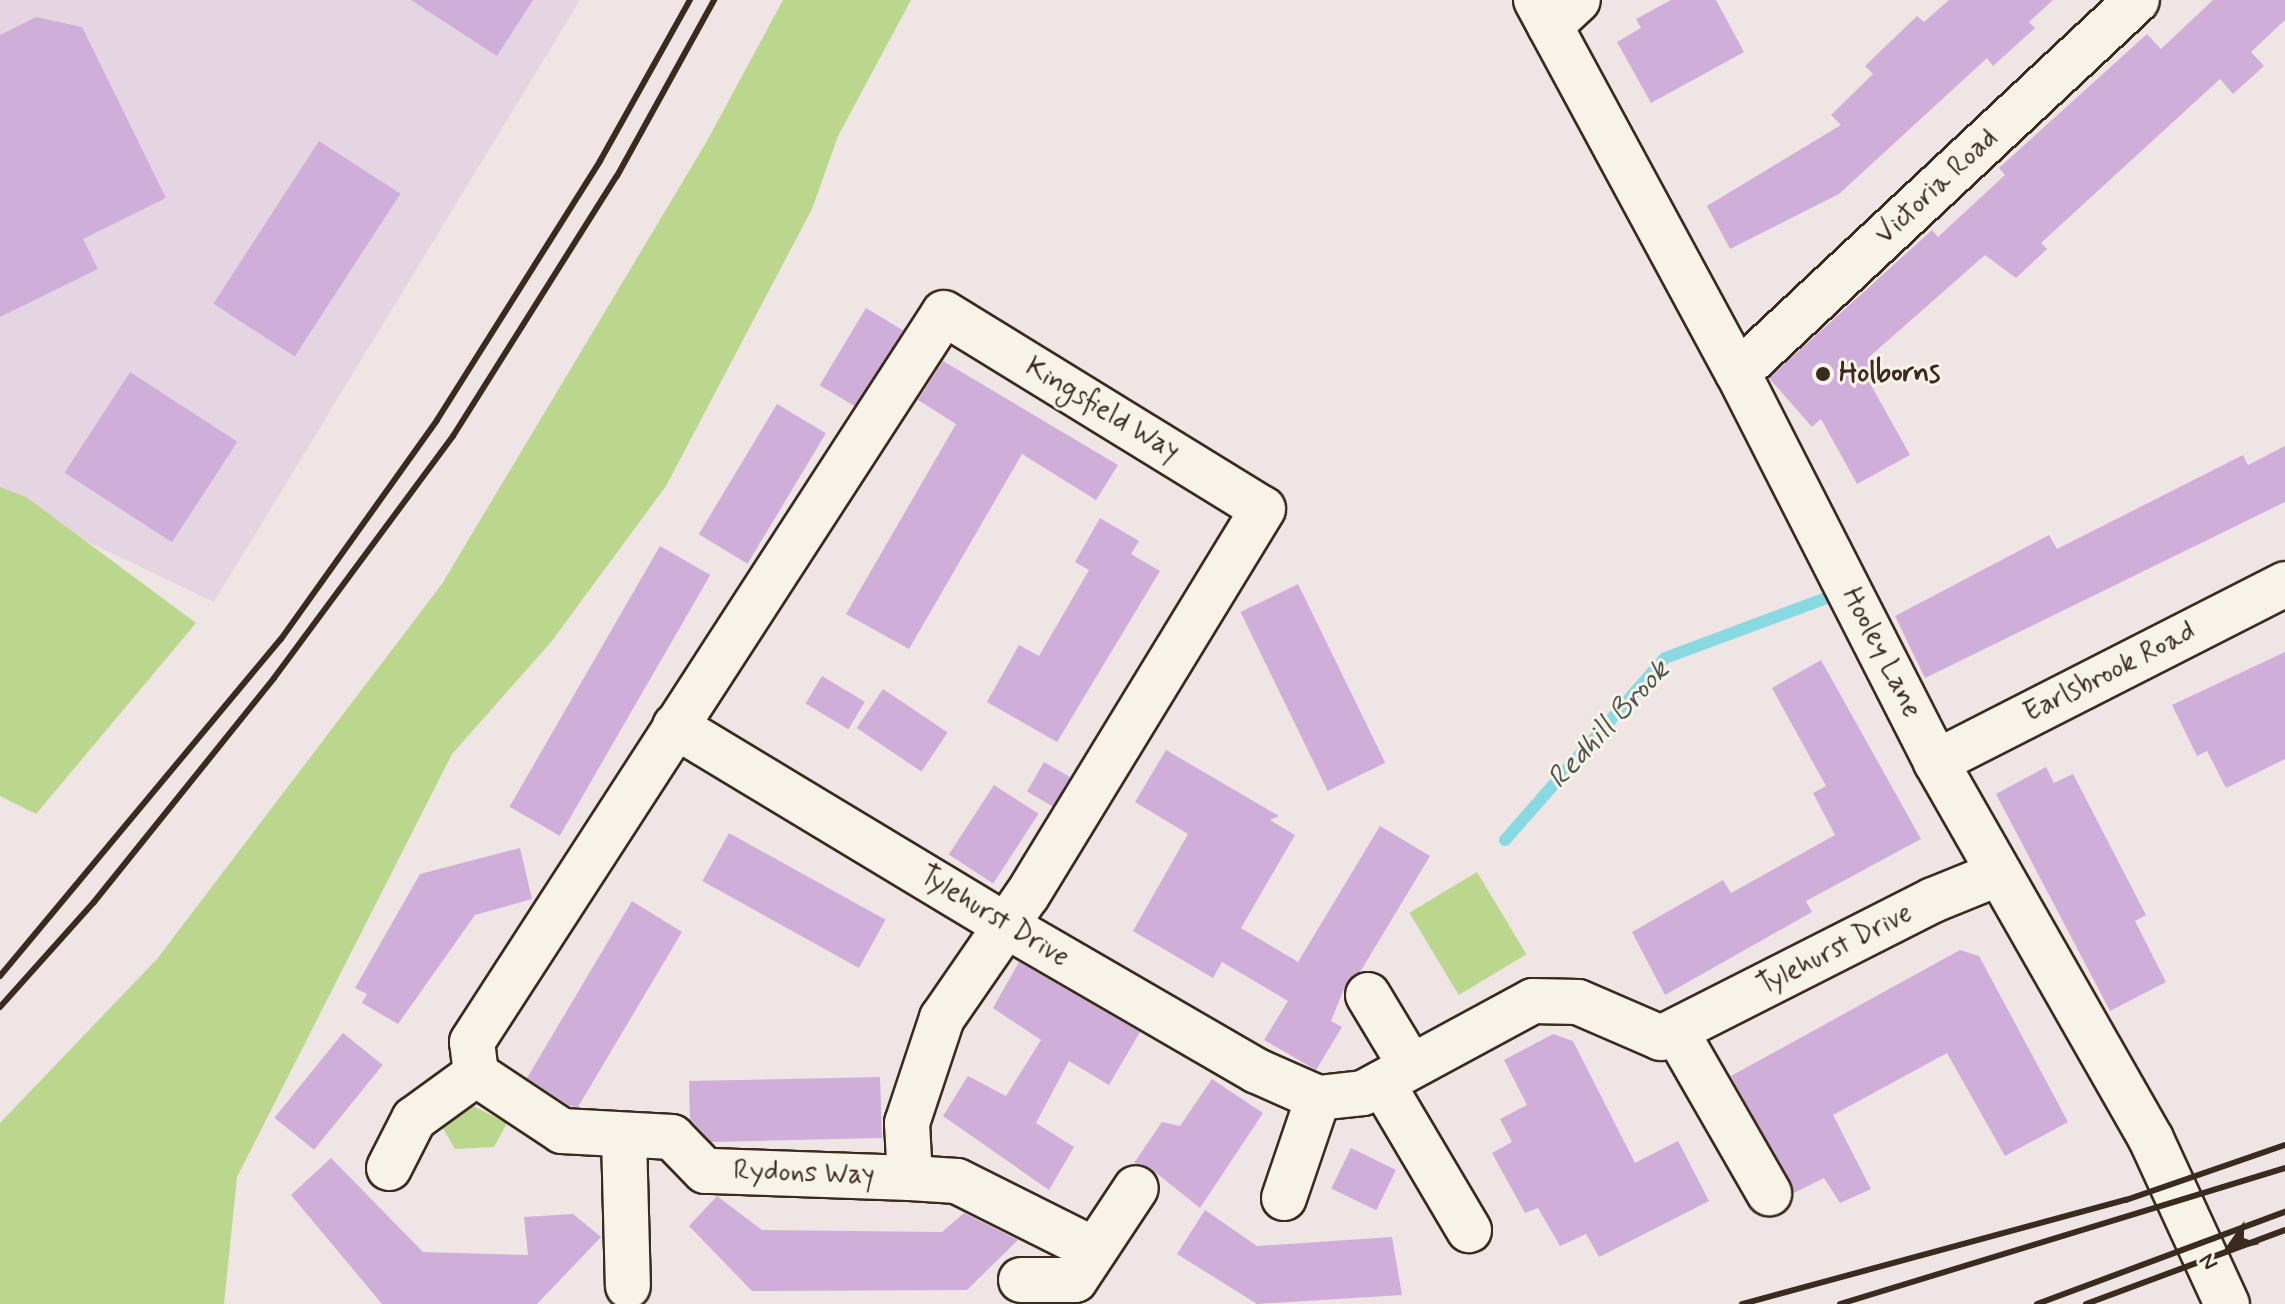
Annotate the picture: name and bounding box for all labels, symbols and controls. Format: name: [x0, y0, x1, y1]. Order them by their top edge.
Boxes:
street label: Victoria Road: [1869, 122, 2005, 252]
street label: Kingsfield Way: [1017, 350, 1187, 470]
place label: Holborns: [1839, 357, 1940, 391]
marker: Holborns: [1814, 365, 1832, 383]
street label: Hooley Lane: [1834, 582, 1928, 724]
street label: Earlsbrook Road: [2020, 616, 2200, 730]
water label: Redhill Brook: [1541, 654, 1677, 796]
street label: Tylehurst Drive: [913, 859, 1075, 975]
street label: Tylehurst Drive: [1752, 897, 1918, 1003]
street label: Rydons Way: [731, 1155, 877, 1193]
north arrow: [2189, 1208, 2269, 1288]
text: N: [2193, 1248, 2225, 1275]

